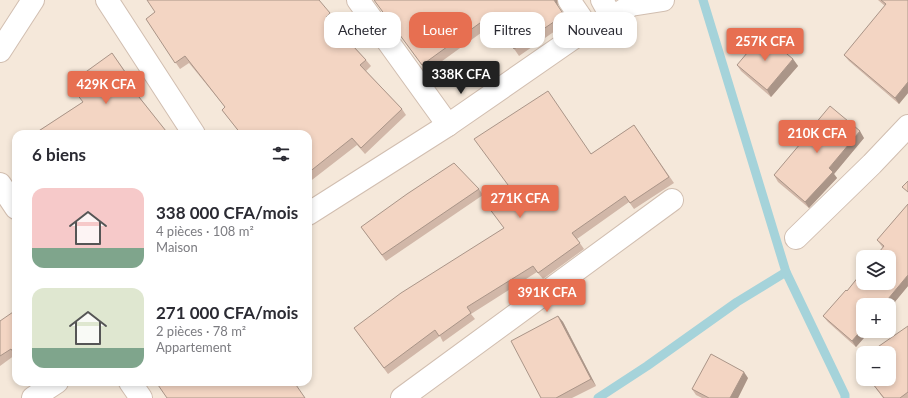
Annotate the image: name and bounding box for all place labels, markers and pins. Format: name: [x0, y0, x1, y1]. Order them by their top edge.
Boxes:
pin: 257K CFA: [724, 28, 806, 62]
pin: 338K CFA: [420, 61, 502, 95]
pin: 429K CFA: [65, 71, 147, 105]
pin: 210K CFA: [776, 120, 858, 154]
pin: 271K CFA: [479, 185, 561, 219]
pin: 391K CFA: [506, 279, 588, 313]

